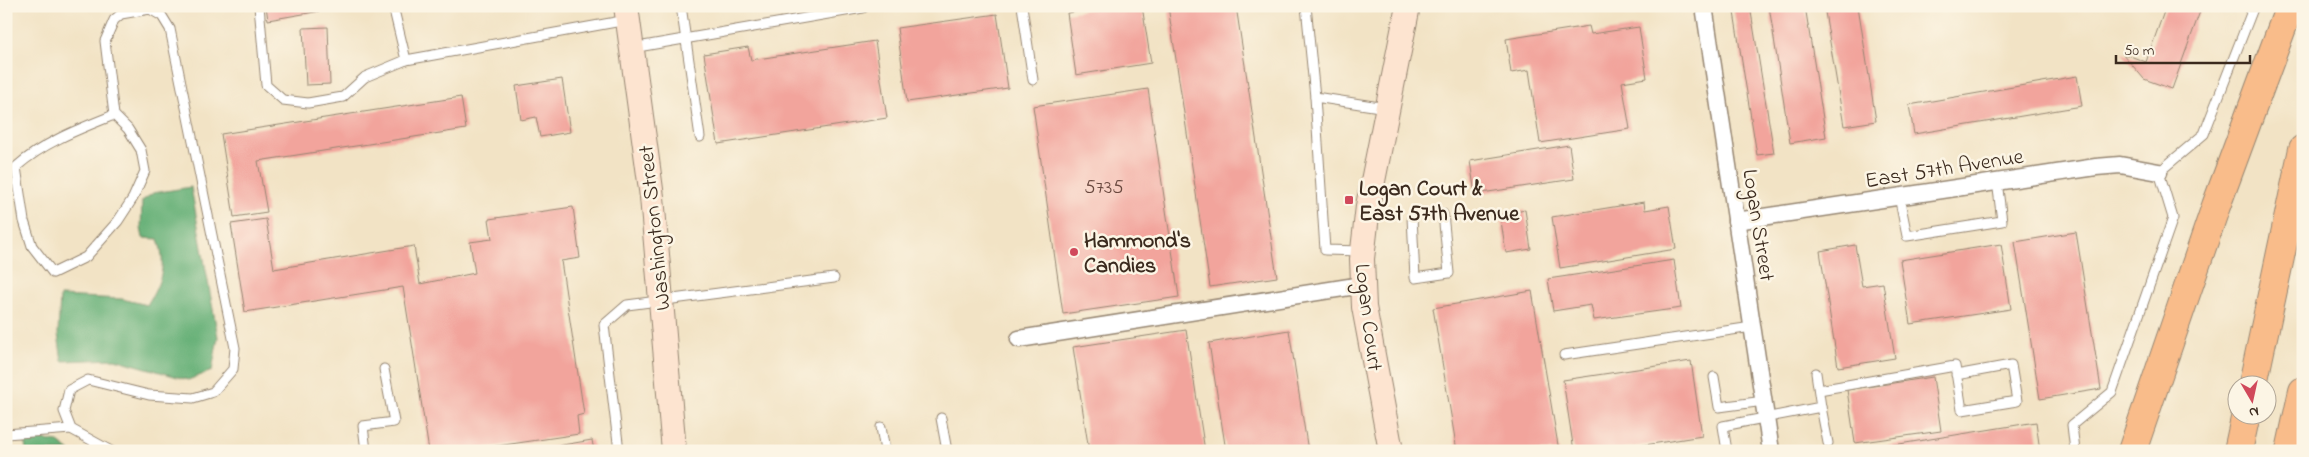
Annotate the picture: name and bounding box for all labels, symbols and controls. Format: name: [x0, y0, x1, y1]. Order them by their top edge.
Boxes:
scale bar: [2116, 32, 2250, 64]
text: 50 m: [2124, 40, 2155, 62]
street label: East 57th Avenue: [1863, 142, 2026, 198]
street label: Washington Street: [631, 143, 682, 312]
street label: Logan Street: [1731, 167, 1782, 285]
house number: 5735: [1084, 174, 1124, 203]
place label: Logan Court & East 57th Avenue: [1359, 174, 1520, 231]
marker: Logan Court & East 57th Avenue: [1343, 194, 1355, 206]
place label: Hammond's Candies: [1084, 226, 1191, 283]
marker: Hammond's Candies: [1068, 246, 1080, 258]
street label: Logan Court: [1344, 262, 1390, 374]
north arrow: [2226, 374, 2276, 424]
text: N: [2247, 400, 2260, 422]

